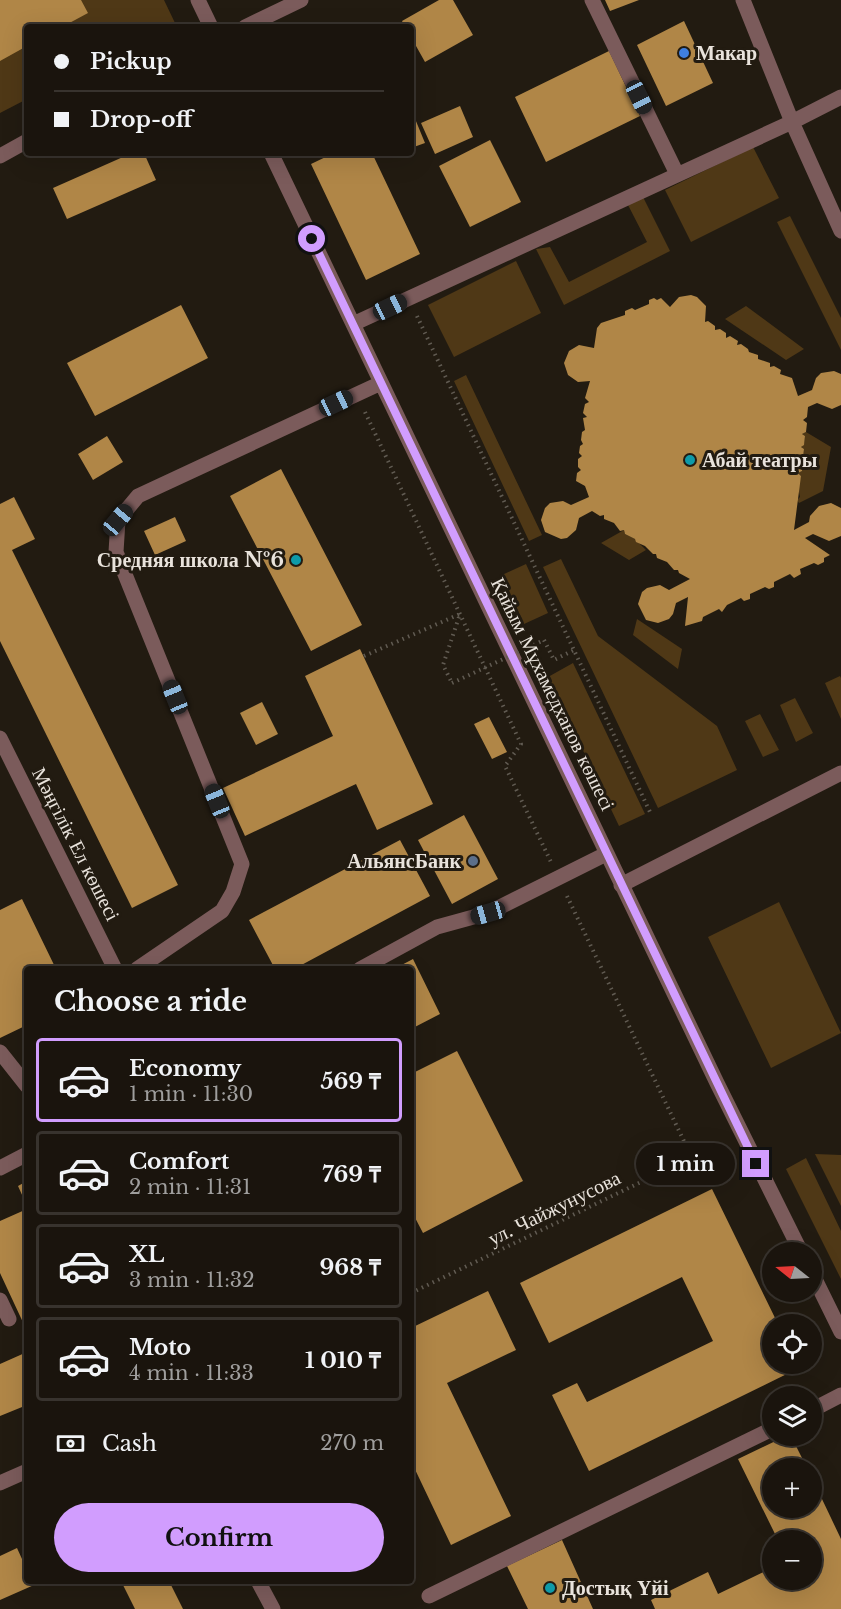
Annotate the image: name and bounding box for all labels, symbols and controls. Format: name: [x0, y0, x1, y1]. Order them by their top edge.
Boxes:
place label: Макар: [696, 41, 757, 65]
marker: Макар: [677, 46, 691, 60]
text: Pickup: [90, 48, 172, 75]
car: [623, 77, 655, 117]
text: Drop-off: [90, 106, 192, 133]
route start: [298, 225, 325, 252]
car: [370, 291, 410, 323]
car: [316, 387, 356, 419]
place label: Абай театры: [702, 448, 818, 472]
marker: Абай театры: [683, 453, 697, 467]
car: [100, 500, 136, 540]
place label: Средняя школа №6: [97, 548, 284, 572]
marker: Средняя школа №6: [289, 553, 303, 567]
street label: Қайым Мұхамедханов көшесі: [486, 574, 620, 815]
car: [160, 677, 190, 717]
street label: Мәңгілік Ел көшесі: [27, 763, 125, 925]
car: [202, 781, 232, 821]
place label: АльянсБанк: [347, 849, 461, 873]
marker: АльянсБанк: [466, 854, 480, 868]
car: [468, 899, 508, 927]
text: Choose a ride: [54, 985, 247, 1018]
icon: car: [57, 1053, 111, 1107]
text: Economy: [129, 1055, 241, 1082]
text: 569 ₸: [320, 1068, 381, 1095]
text: 1 min · 11:30: [129, 1082, 253, 1106]
callout: 1 min: [636, 1143, 735, 1185]
icon: car: [57, 1146, 111, 1200]
text: Comfort: [129, 1148, 229, 1175]
route end: [742, 1150, 769, 1177]
text: 1 min: [657, 1152, 714, 1176]
text: 769 ₸: [322, 1161, 381, 1188]
street label: ул. Чайжунусова: [484, 1166, 624, 1250]
text: 2 min · 11:31: [129, 1175, 251, 1199]
icon: car: [57, 1239, 111, 1293]
text: XL: [129, 1241, 164, 1268]
north arrow: [762, 1242, 822, 1302]
map controls: [762, 1242, 822, 1590]
text: 968 ₸: [320, 1254, 381, 1281]
text: 3 min · 11:32: [129, 1268, 254, 1292]
button: locate: [762, 1314, 822, 1374]
icon: car: [57, 1332, 111, 1386]
text: Moto: [129, 1334, 191, 1361]
text: 1 010 ₸: [305, 1347, 381, 1374]
text: 4 min · 11:33: [129, 1361, 254, 1385]
button: layers: [762, 1386, 822, 1446]
icon: cash: [54, 1427, 87, 1460]
text: Cash: [102, 1430, 157, 1457]
text: 270 m: [320, 1431, 384, 1455]
button: +: [762, 1458, 822, 1518]
button: Confirm: [54, 1503, 384, 1572]
button: −: [762, 1530, 822, 1590]
place label: Достық Үйі: [562, 1576, 669, 1600]
marker: Достық Үйі: [543, 1581, 557, 1595]

